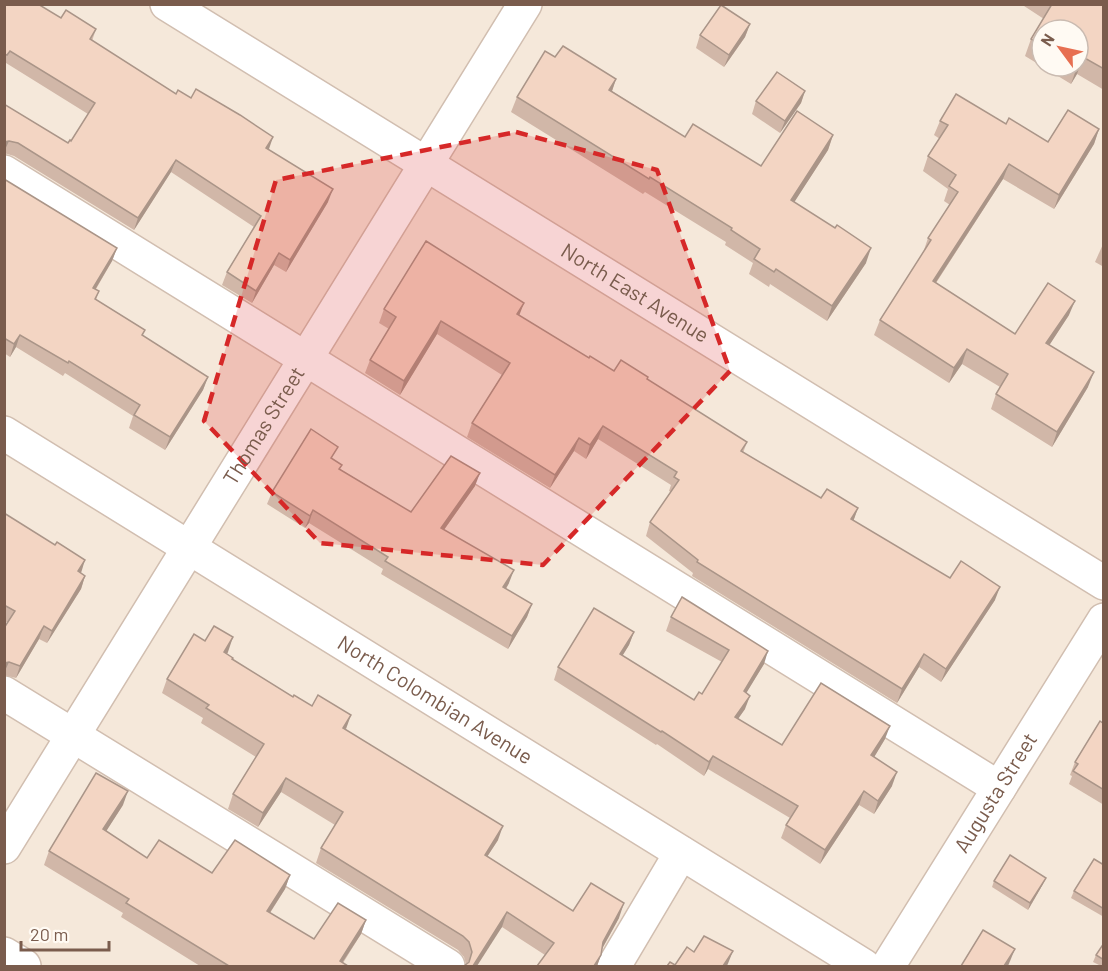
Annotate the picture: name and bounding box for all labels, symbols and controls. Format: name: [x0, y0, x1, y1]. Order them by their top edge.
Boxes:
north arrow: [1030, 18, 1090, 78]
text: N: [1036, 30, 1058, 49]
street label: North East Avenue: [557, 237, 714, 347]
street label: Thomas Street: [217, 361, 309, 489]
street label: North Colombian Avenue: [334, 629, 538, 769]
street label: Augusta Street: [948, 728, 1042, 857]
scale bar: [21, 914, 110, 952]
text: 20 m: [30, 923, 68, 945]

